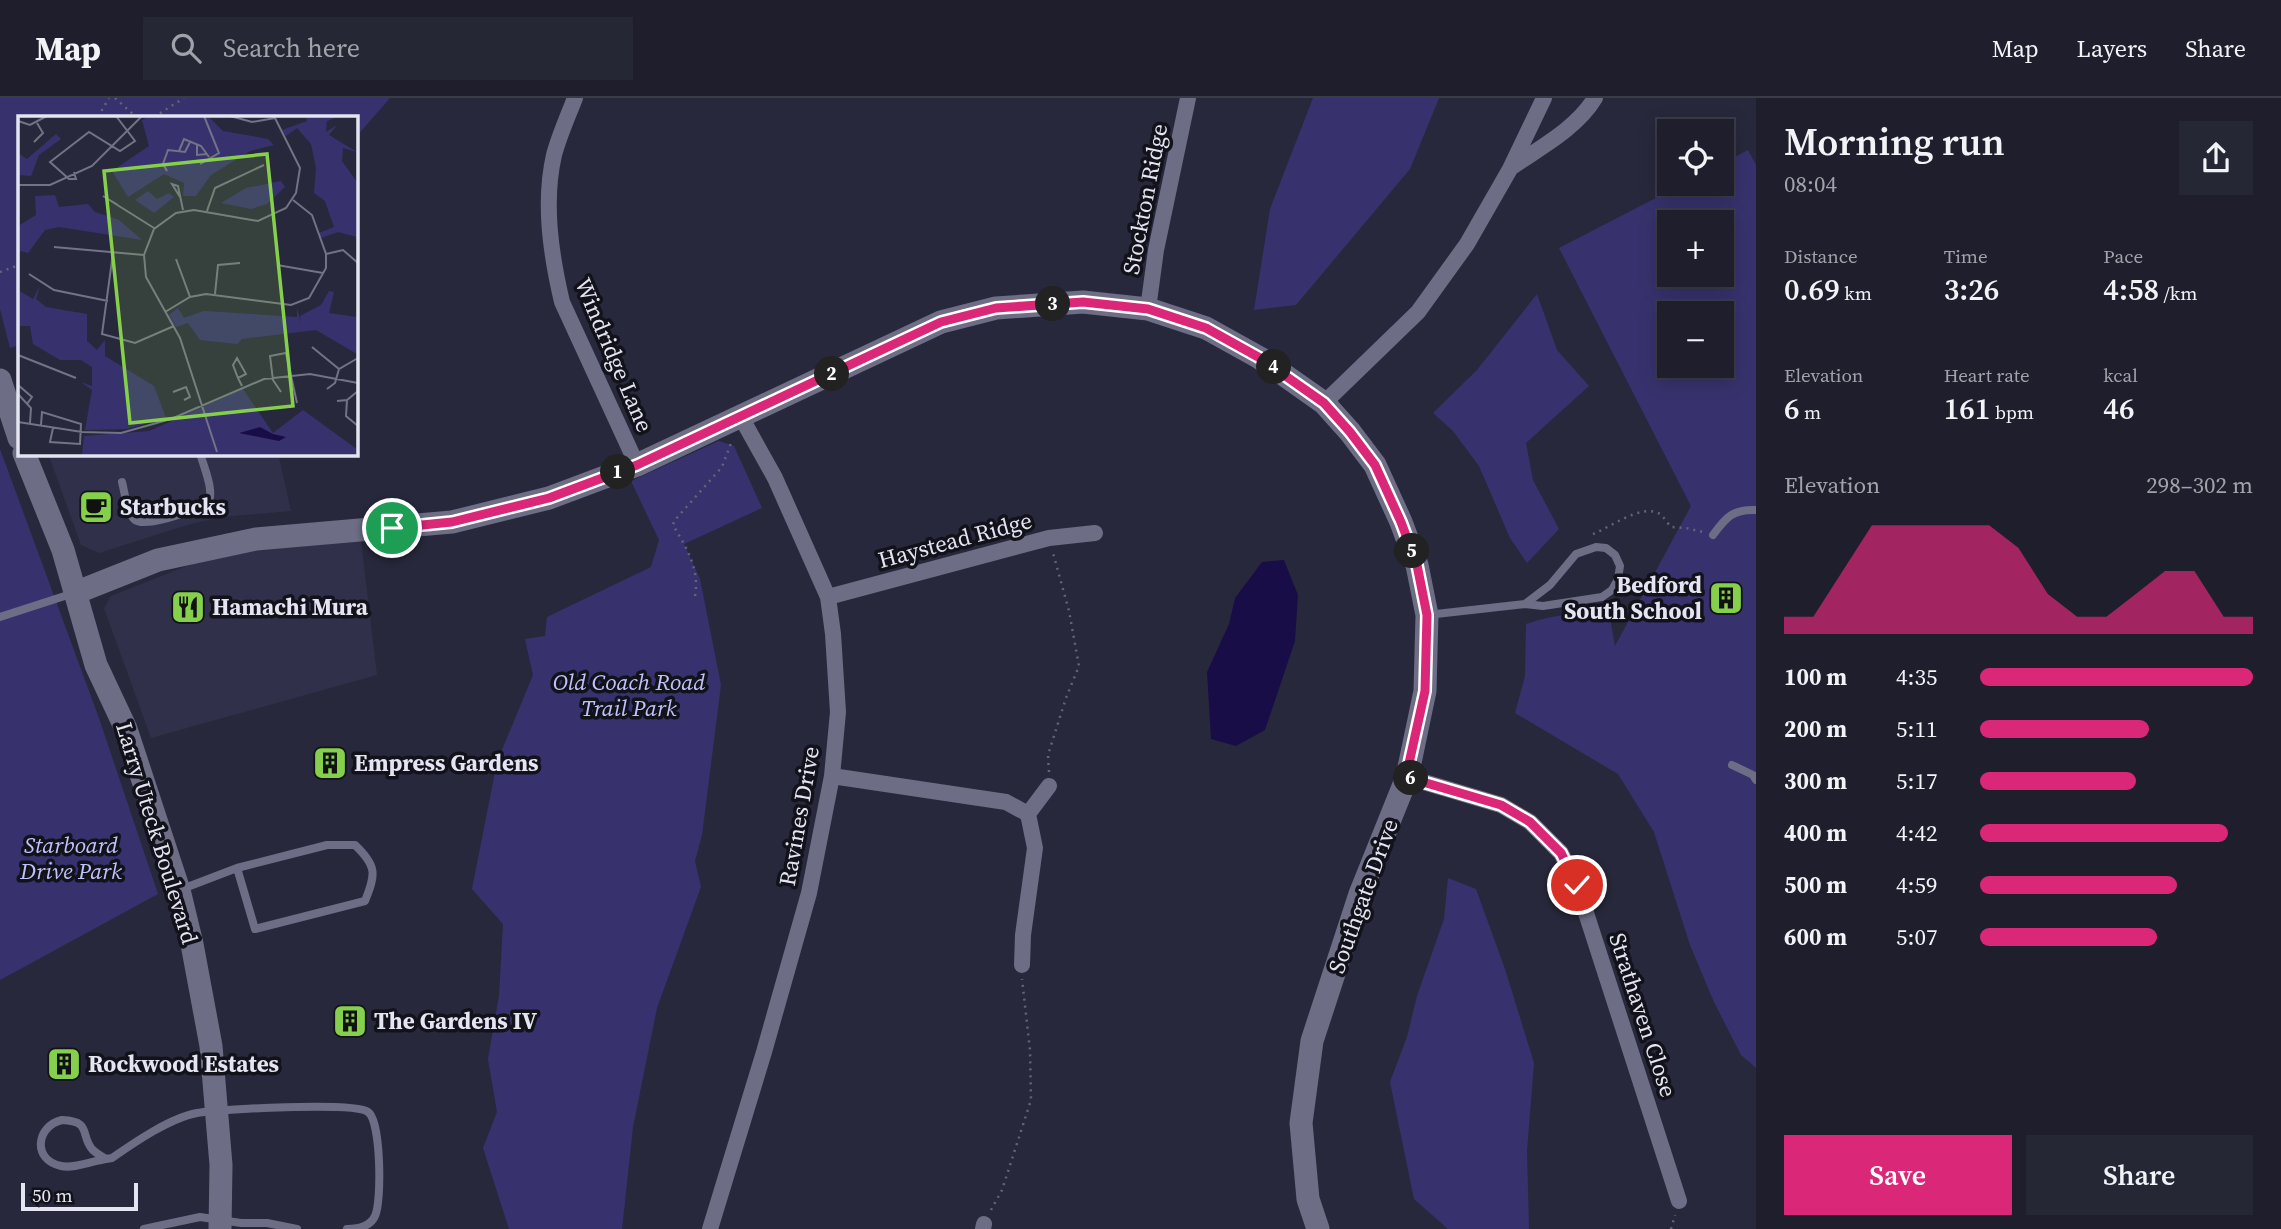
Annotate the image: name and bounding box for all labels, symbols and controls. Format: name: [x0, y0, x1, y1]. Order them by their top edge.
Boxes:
search box: [143, 17, 633, 80]
text: Map: [35, 26, 101, 71]
icon: search: [167, 29, 205, 67]
text: Search here: [223, 30, 360, 66]
text: Map: [1992, 32, 2039, 65]
text: Layers: [2077, 32, 2147, 65]
text: Share: [2185, 32, 2246, 65]
inset map: [18, 116, 357, 455]
text: Morning run: [1784, 116, 2005, 168]
map controls: [1657, 119, 1734, 378]
button: locate: [1657, 119, 1734, 196]
street label: Stockton Ridge: [1115, 121, 1175, 277]
button: share: [2179, 121, 2253, 195]
text: 08:04: [1784, 168, 1837, 200]
button: +: [1657, 210, 1734, 287]
text: Distance: [1784, 243, 1858, 269]
text: Time: [1944, 243, 1988, 269]
text: Pace: [2103, 243, 2143, 269]
text: 0.69: [1784, 269, 1840, 310]
text: 3:26: [1944, 269, 1999, 310]
text: 4:58: [2103, 269, 2159, 310]
street label: Windridge Lane: [567, 273, 661, 437]
text: km: [1840, 280, 1872, 306]
text: /km: [2159, 280, 2197, 306]
pin: 3: [1036, 286, 1070, 322]
text: 3: [1047, 290, 1058, 316]
button: −: [1657, 301, 1734, 378]
pin: 4: [1256, 350, 1292, 384]
text: 4: [1268, 353, 1279, 379]
pin: 2: [814, 356, 850, 392]
text: 2: [826, 360, 837, 386]
text: Elevation: [1784, 362, 1863, 388]
text: Heart rate: [1944, 362, 2030, 388]
text: kcal: [2103, 362, 2138, 388]
text: 6: [1784, 388, 1800, 429]
text: 161: [1944, 388, 1990, 429]
text: 46: [2103, 388, 2135, 429]
text: m: [1800, 399, 1821, 425]
text: bpm: [1990, 399, 2034, 425]
pin: 1: [600, 454, 636, 490]
text: 1: [612, 458, 623, 484]
text: Elevation: [1784, 469, 1880, 501]
text: 298–302 m: [2146, 469, 2253, 501]
cafe icon: Starbucks: [77, 488, 115, 526]
place label: Starbucks: [120, 491, 226, 523]
pin: [362, 498, 422, 558]
street label: Haystead Ridge: [875, 504, 1035, 576]
icon: arrive: [373, 509, 411, 547]
pin: 5: [1394, 533, 1430, 568]
text: 5: [1406, 537, 1417, 563]
place label: Bedford South School: [1564, 569, 1702, 627]
building icon: Bedford South School: [1707, 579, 1745, 617]
restaurant icon: Hamachi Mura: [169, 588, 207, 626]
place label: Hamachi Mura: [212, 591, 369, 623]
text: 100 m: [1784, 661, 1847, 693]
text: 4:35: [1896, 661, 1937, 693]
park label: Old Coach Road Trail Park: [553, 666, 705, 724]
text: 200 m: [1784, 713, 1847, 745]
text: 5:11: [1896, 713, 1937, 745]
street label: Larry Uteck Boulevard: [108, 718, 206, 948]
building icon: Empress Gardens: [311, 744, 349, 782]
street label: Ravines Drive: [771, 744, 827, 888]
place label: Empress Gardens: [354, 747, 539, 779]
pin: 6: [1394, 760, 1428, 796]
text: 6: [1405, 764, 1416, 790]
text: 300 m: [1784, 765, 1847, 797]
text: 5:17: [1896, 765, 1937, 797]
street label: Southgate Drive: [1320, 814, 1406, 978]
text: 400 m: [1784, 817, 1847, 849]
text: 4:42: [1896, 817, 1937, 849]
park label: Starboard Drive Park: [19, 829, 122, 887]
pin: [1547, 855, 1607, 915]
icon: check: [1558, 866, 1596, 904]
text: 500 m: [1784, 869, 1847, 901]
text: 4:59: [1896, 869, 1937, 901]
text: 600 m: [1784, 921, 1847, 953]
text: 5:07: [1896, 921, 1937, 953]
street label: Strathaven Close: [1601, 929, 1685, 1101]
building icon: The Gardens IV: [331, 1002, 369, 1040]
place label: The Gardens IV: [374, 1005, 538, 1037]
building icon: Rockwood Estates: [45, 1045, 83, 1083]
place label: Rockwood Estates: [88, 1048, 279, 1080]
button: Save: [1784, 1135, 2012, 1215]
button: Share: [2026, 1135, 2253, 1215]
scale bar: [21, 1180, 138, 1212]
text: 50 m: [32, 1182, 73, 1208]

